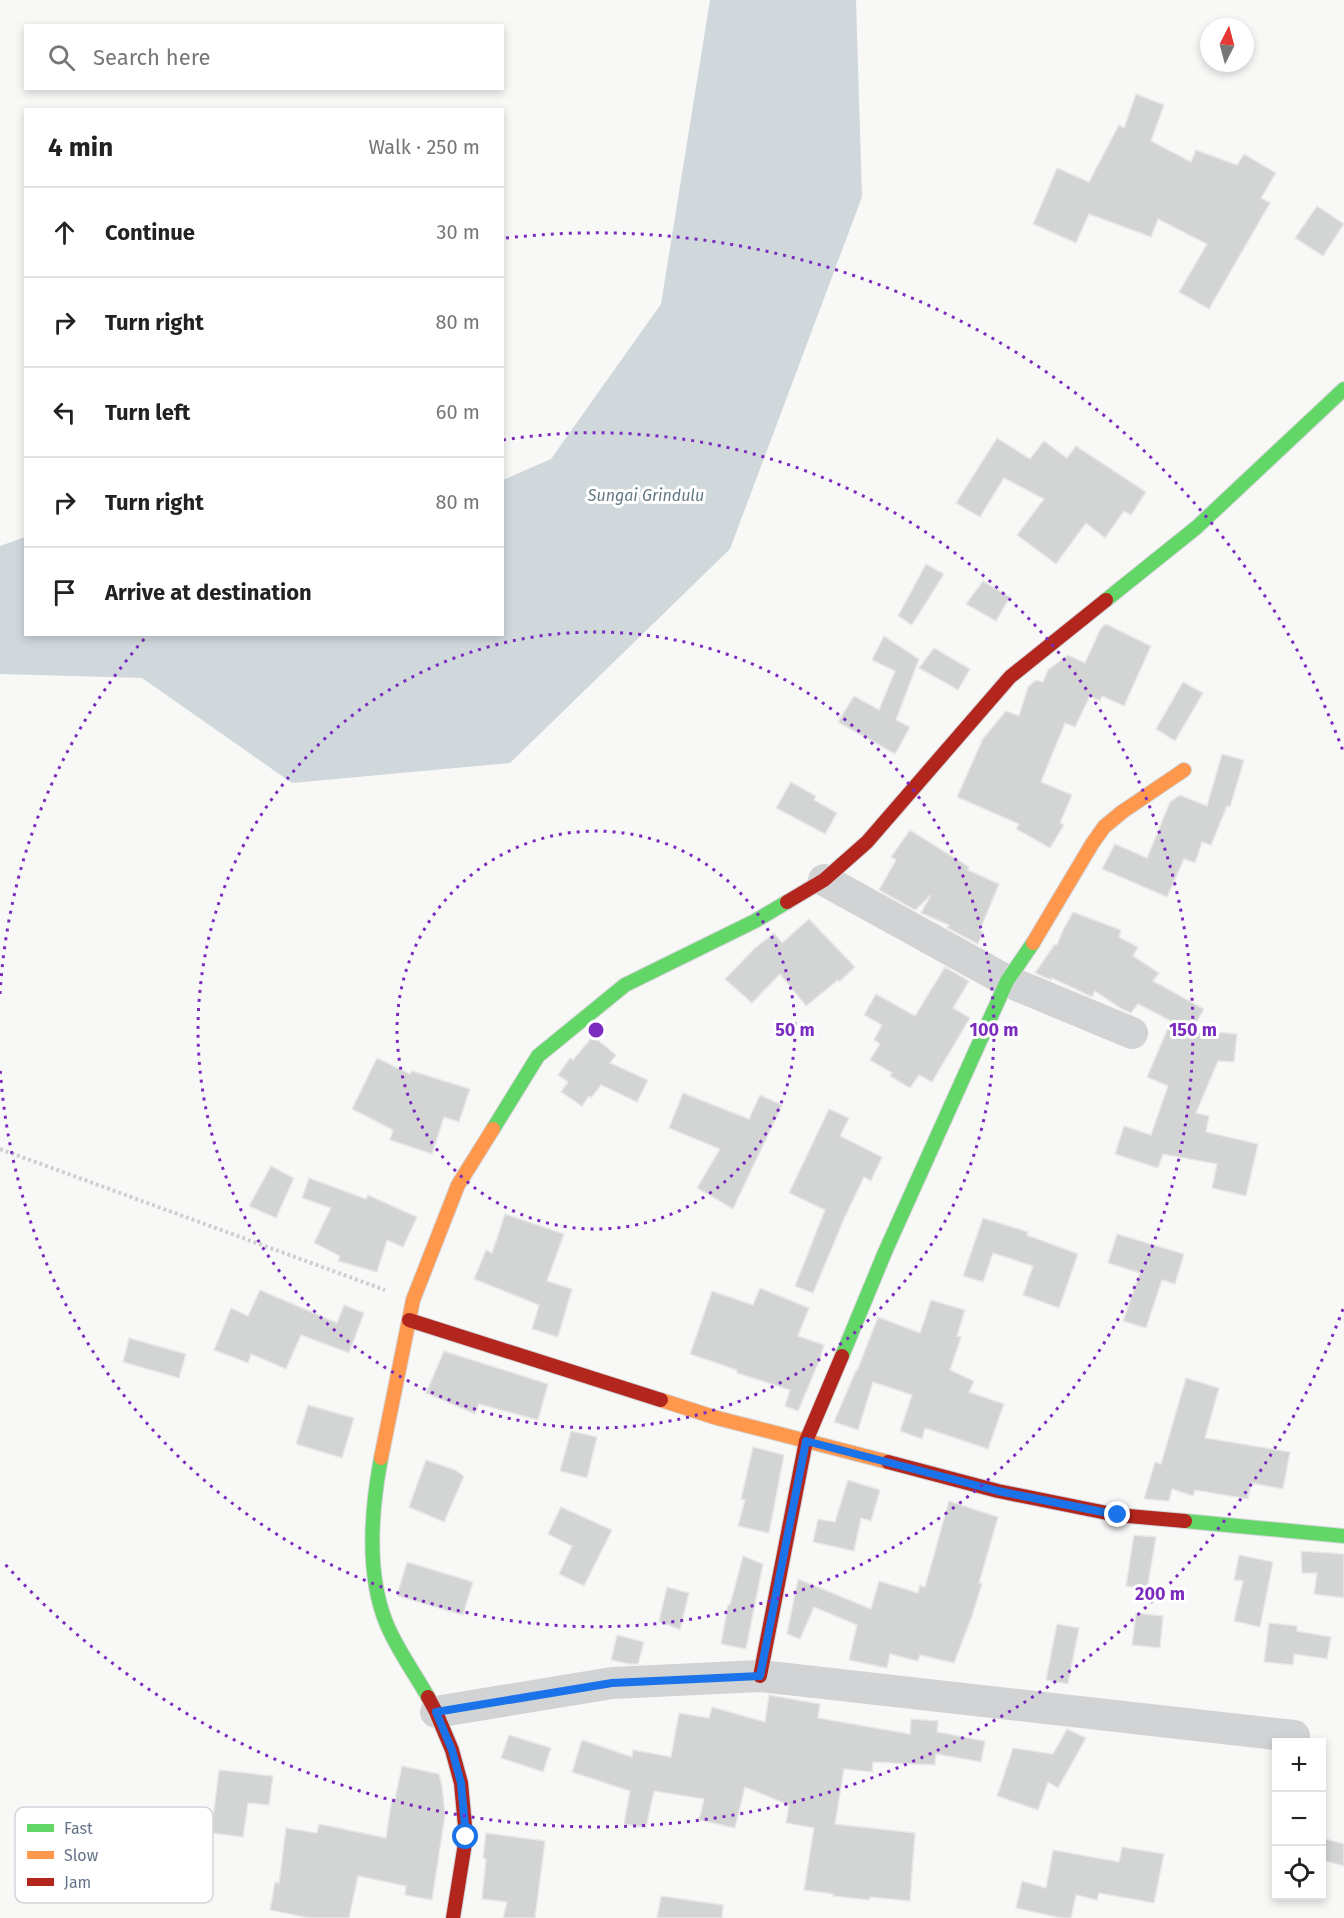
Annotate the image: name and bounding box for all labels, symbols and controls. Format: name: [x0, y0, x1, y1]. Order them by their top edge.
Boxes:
north arrow: [1200, 18, 1254, 72]
search box: [24, 24, 504, 90]
icon: search: [45, 41, 78, 74]
text: Search here: [93, 44, 211, 71]
text: 4 min: [48, 132, 113, 163]
text: Walk · 250 m: [368, 135, 480, 159]
icon: ahead: [48, 216, 81, 249]
text: Continue: [105, 219, 195, 246]
text: 30 m: [436, 220, 480, 244]
icon: right: [48, 306, 81, 339]
text: Turn right: [105, 309, 204, 336]
text: 80 m: [435, 310, 480, 334]
icon: left: [48, 396, 81, 429]
text: Turn left: [105, 399, 190, 426]
text: 60 m: [436, 400, 480, 424]
icon: right: [48, 486, 81, 519]
water label: Sungai Grindulu: [587, 486, 704, 505]
text: Turn right: [105, 489, 204, 516]
text: 80 m: [435, 490, 480, 514]
icon: arrive: [48, 576, 81, 609]
text: Arrive at destination: [105, 579, 312, 606]
text: 50 m: [775, 1019, 815, 1041]
text: 100 m: [970, 1019, 1018, 1041]
text: 150 m: [1169, 1019, 1217, 1041]
centre of rings: [586, 1020, 606, 1040]
route end: [1104, 1501, 1130, 1527]
text: 200 m: [1135, 1583, 1185, 1605]
map controls: [1272, 1738, 1326, 1900]
button: +: [1272, 1738, 1326, 1792]
button: −: [1272, 1792, 1326, 1846]
legend: [15, 1807, 213, 1903]
text: Fast: [64, 1819, 93, 1838]
route start: [452, 1823, 478, 1849]
text: Slow: [64, 1846, 99, 1865]
button: locate: [1272, 1846, 1326, 1900]
text: Jam: [64, 1873, 91, 1892]

